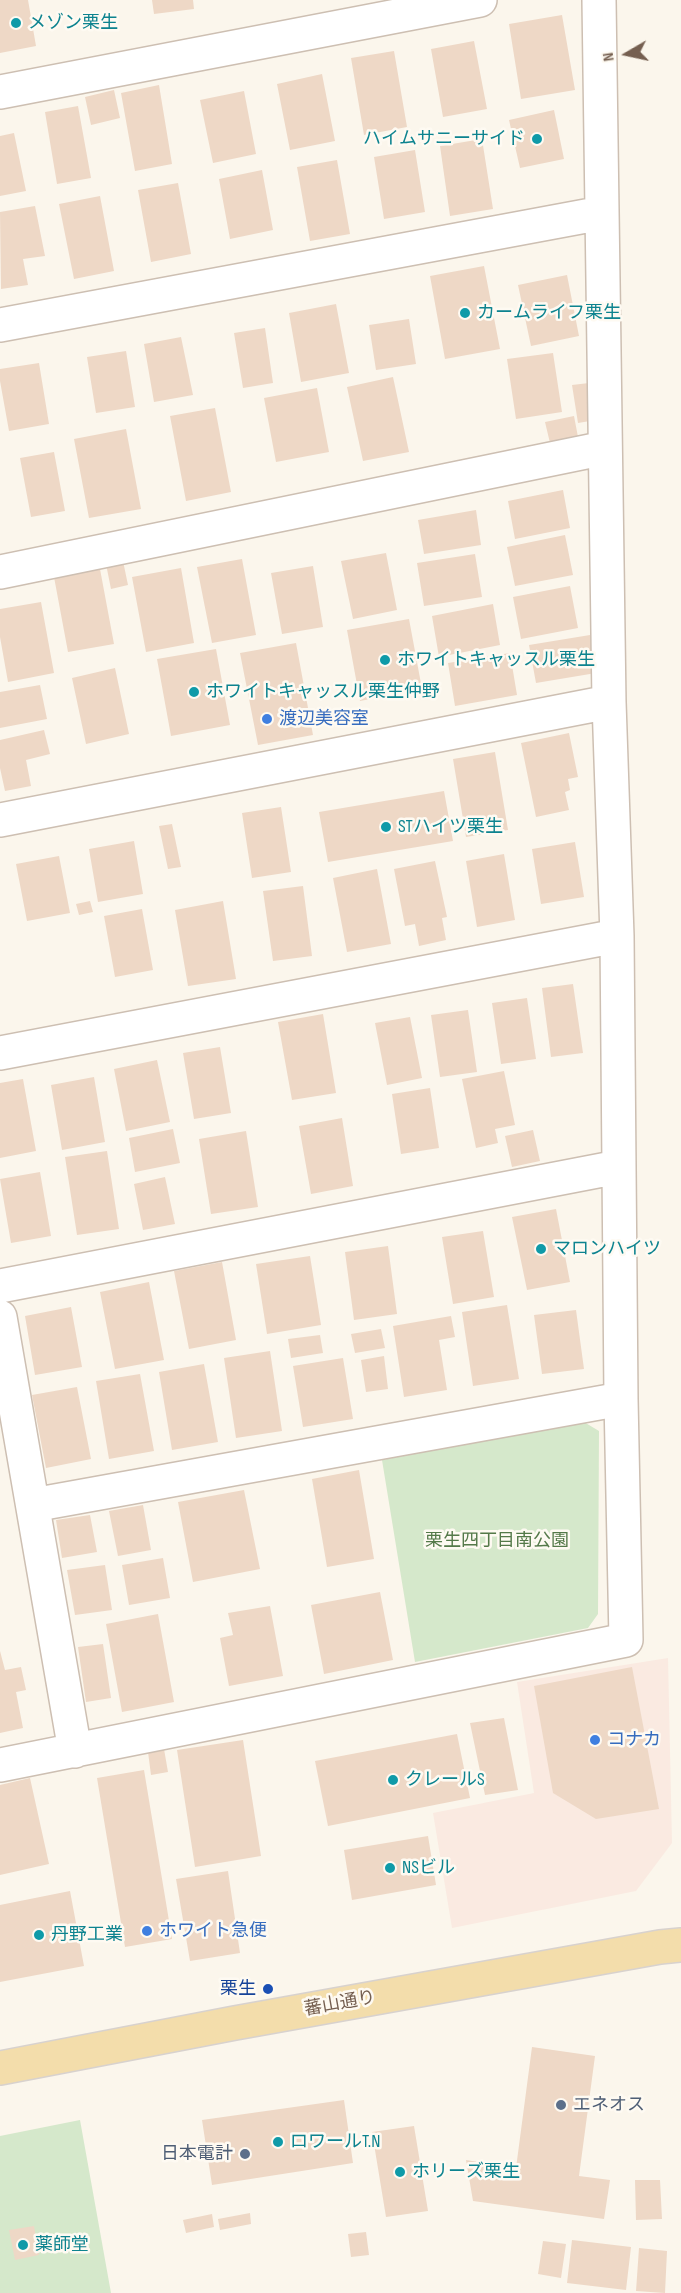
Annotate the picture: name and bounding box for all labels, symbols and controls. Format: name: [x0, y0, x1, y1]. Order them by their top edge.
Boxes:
place label: メゾン栗生: [28, 12, 118, 34]
marker: メゾン栗生: [9, 16, 23, 30]
north arrow: [597, 24, 657, 84]
text: N: [599, 51, 619, 63]
place label: ハイムサニーサイド: [363, 128, 525, 150]
marker: ハイムサニーサイド: [530, 132, 544, 146]
place label: カームライフ栗生: [477, 302, 621, 324]
marker: カームライフ栗生: [458, 306, 472, 320]
place label: ホワイトキャッスル栗生: [397, 649, 595, 671]
marker: ホワイトキャッスル栗生: [378, 653, 392, 667]
place label: ホワイトキャッスル栗生仲野: [206, 681, 440, 703]
marker: ホワイトキャッスル栗生仲野: [187, 685, 201, 699]
place label: 渡辺美容室: [279, 708, 369, 730]
marker: 渡辺美容室: [260, 712, 274, 726]
place label: STハイツ栗生: [398, 816, 503, 838]
marker: STハイツ栗生: [379, 820, 393, 834]
place label: マロンハイツ: [553, 1238, 661, 1260]
marker: マロンハイツ: [534, 1242, 548, 1256]
park label: 栗生四丁目南公園: [425, 1530, 569, 1552]
place label: コナカ: [607, 1729, 661, 1751]
marker: コナカ: [588, 1733, 602, 1747]
place label: クレールS: [405, 1769, 485, 1791]
marker: クレールS: [386, 1773, 400, 1787]
place label: NSビル: [402, 1857, 455, 1879]
marker: NSビル: [383, 1861, 397, 1875]
place label: ホワイト急便: [159, 1920, 267, 1942]
place label: 丹野工業: [51, 1924, 123, 1946]
marker: ホワイト急便: [140, 1924, 154, 1938]
marker: 丹野工業: [32, 1928, 46, 1942]
place label: 栗生: [220, 1978, 256, 2000]
marker: 栗生: [261, 1982, 275, 1996]
street label: 蕃山通り: [303, 1987, 377, 2021]
place label: エネオス: [573, 2094, 645, 2116]
marker: エネオス: [554, 2098, 568, 2112]
place label: ロワールT.N: [290, 2131, 380, 2153]
marker: ロワールT.N: [271, 2135, 285, 2149]
place label: 日本電計: [161, 2143, 233, 2165]
marker: 日本電計: [238, 2147, 252, 2161]
place label: ホリーズ栗生: [412, 2161, 520, 2183]
marker: ホリーズ栗生: [393, 2165, 407, 2179]
place label: 薬師堂: [35, 2234, 89, 2256]
marker: 薬師堂: [16, 2238, 30, 2252]

